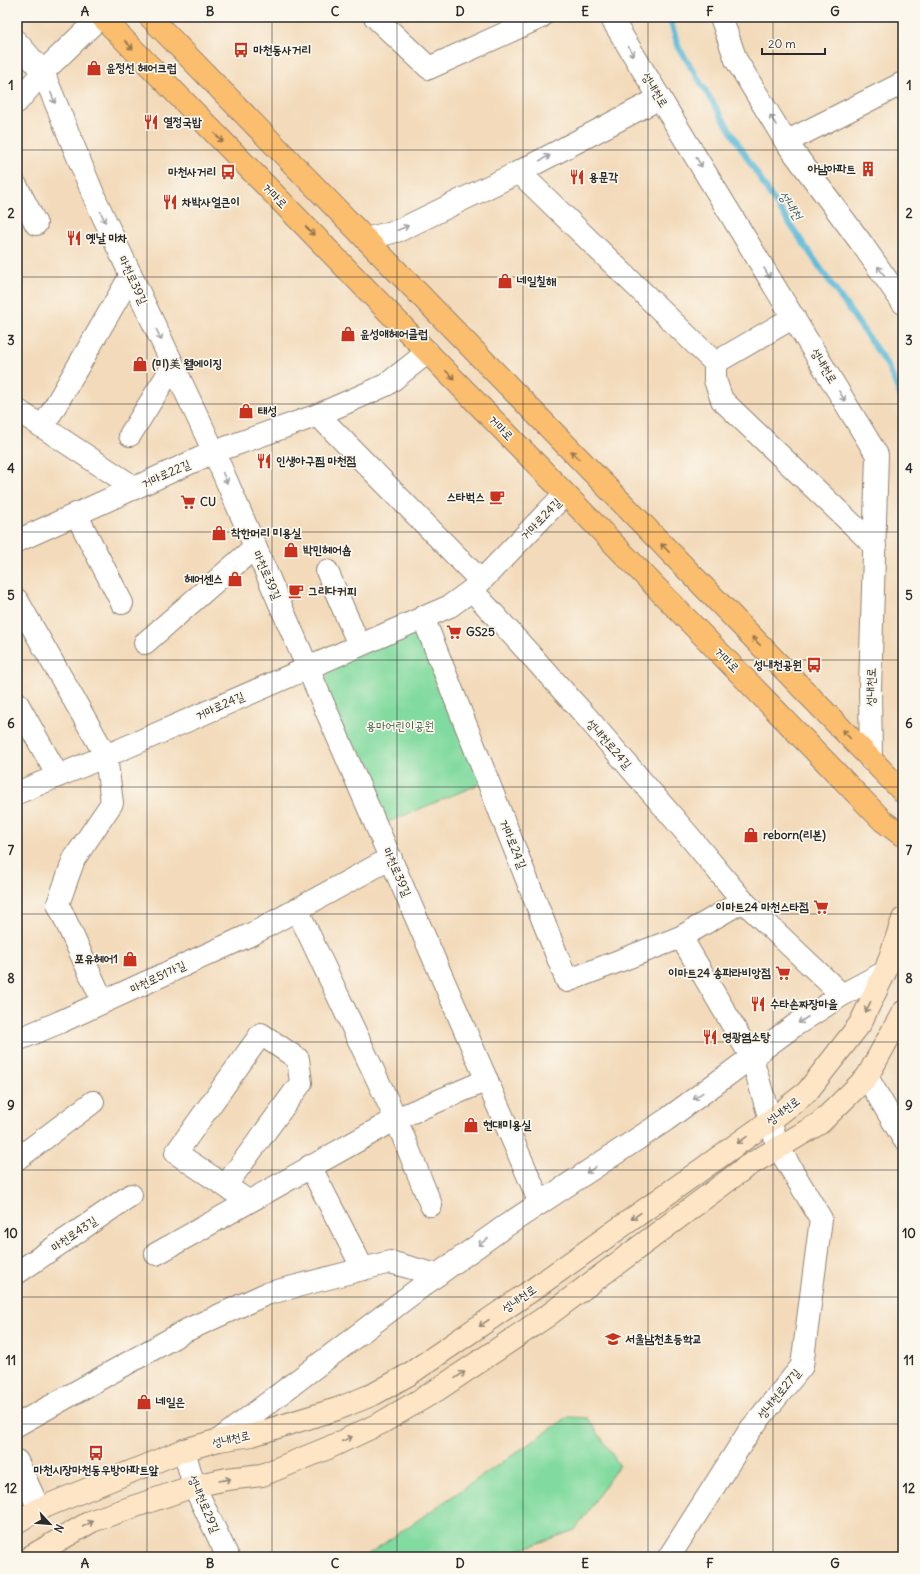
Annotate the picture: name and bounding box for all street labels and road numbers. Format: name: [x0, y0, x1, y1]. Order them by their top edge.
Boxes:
street label: 성내천로: [639, 69, 672, 110]
street label: 거마로: [260, 180, 291, 211]
street label: 마천로39길: [116, 253, 151, 307]
street label: 성내천로: [808, 345, 841, 386]
street label: 거마로: [486, 412, 517, 443]
street label: 거마로22길: [139, 456, 193, 491]
street label: 거마로24길: [517, 495, 564, 543]
street label: 마천로39길: [250, 548, 285, 602]
street label: 거마로: [712, 644, 743, 675]
street label: 성내천로: [863, 668, 878, 706]
street label: 거마로24길: [193, 688, 247, 723]
street label: 성내천로24길: [584, 716, 635, 772]
street label: 거마로24길: [497, 817, 530, 871]
street label: 마천로39길: [380, 845, 415, 899]
street label: 마천로51가길: [127, 957, 188, 996]
street label: 성내천로: [763, 1093, 803, 1128]
street label: 마천로43길: [48, 1213, 100, 1254]
street label: 성내천로: [499, 1281, 539, 1316]
street label: 성내천로27길: [754, 1365, 804, 1422]
street label: 성내천로: [210, 1427, 251, 1450]
street label: 성내천로29길: [185, 1472, 224, 1535]

